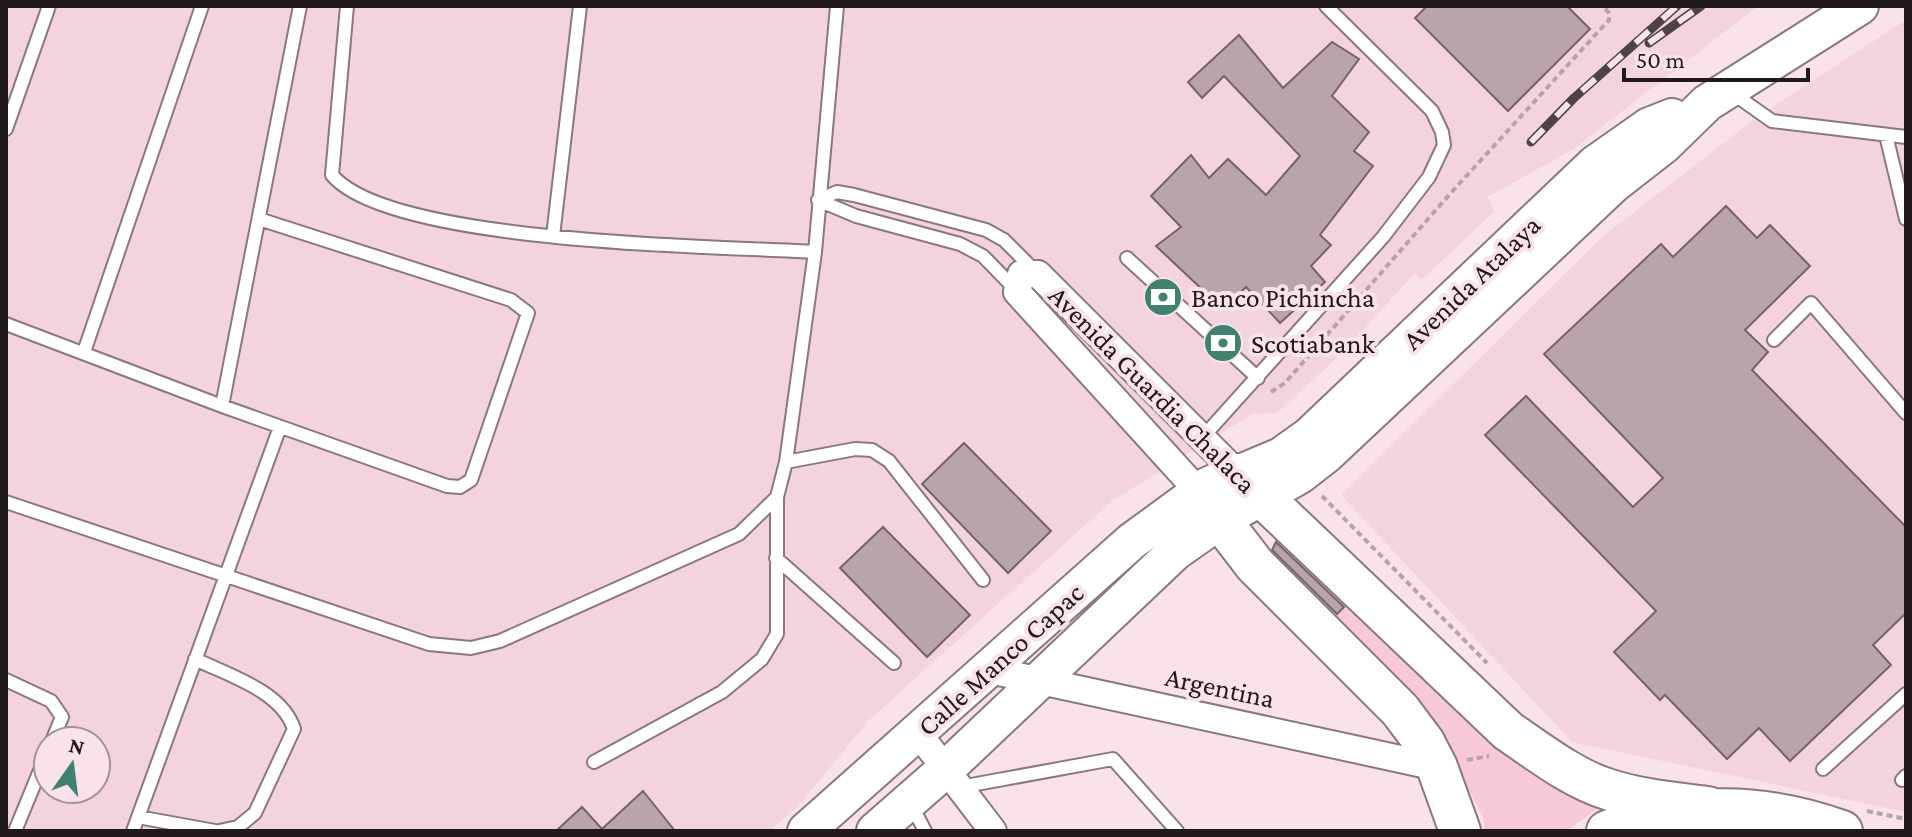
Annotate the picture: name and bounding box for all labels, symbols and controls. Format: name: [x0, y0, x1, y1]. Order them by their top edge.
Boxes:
scale bar: [1624, 32, 1808, 82]
text: 50 m: [1636, 46, 1685, 73]
street label: Avenida Atalaya: [1396, 209, 1547, 356]
bank icon: Banco Pichincha: [1142, 276, 1184, 318]
street label: Avenida Guardia Chalaca: [1043, 279, 1263, 499]
place label: Banco Pichincha: [1191, 282, 1375, 313]
bank icon: Scotiabank: [1202, 322, 1244, 364]
place label: Scotiabank: [1251, 328, 1375, 359]
street label: Calle Manco Capac: [911, 577, 1090, 742]
street label: Argentina: [1163, 661, 1277, 714]
north arrow: [32, 725, 112, 805]
text: N: [66, 732, 87, 760]

